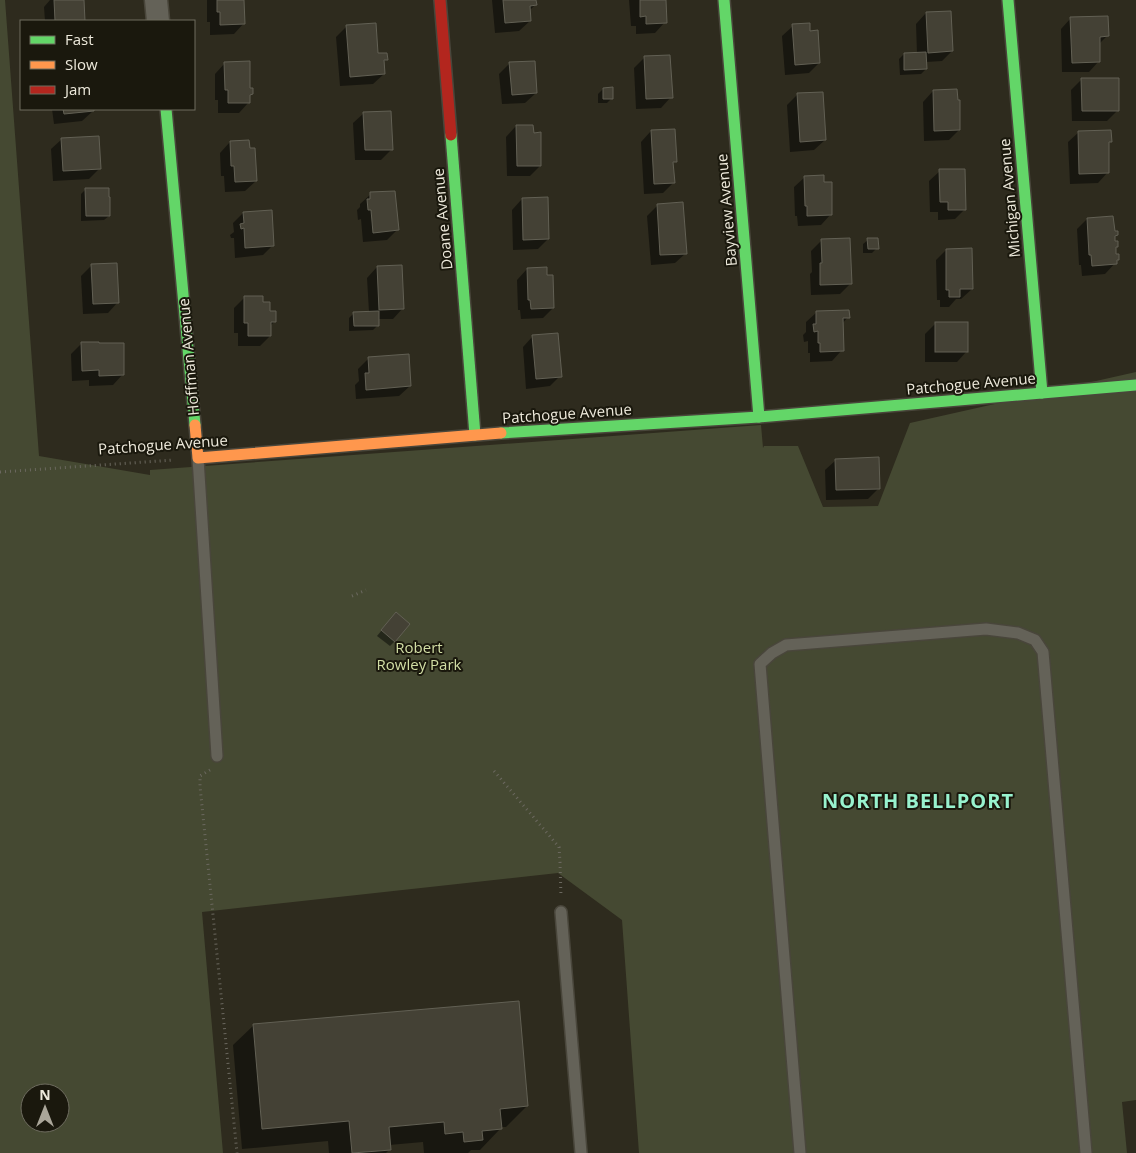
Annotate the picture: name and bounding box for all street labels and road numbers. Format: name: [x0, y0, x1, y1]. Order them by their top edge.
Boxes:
street label: Michigan Avenue: [994, 138, 1024, 258]
street label: Bayview Avenue: [711, 153, 741, 267]
street label: Doane Avenue: [428, 167, 456, 271]
street label: Hoffman Avenue: [173, 298, 203, 417]
street label: Patchogue Avenue: [905, 367, 1037, 399]
street label: Patchogue Avenue: [501, 398, 632, 428]
street label: Patchogue Avenue: [97, 429, 228, 459]

